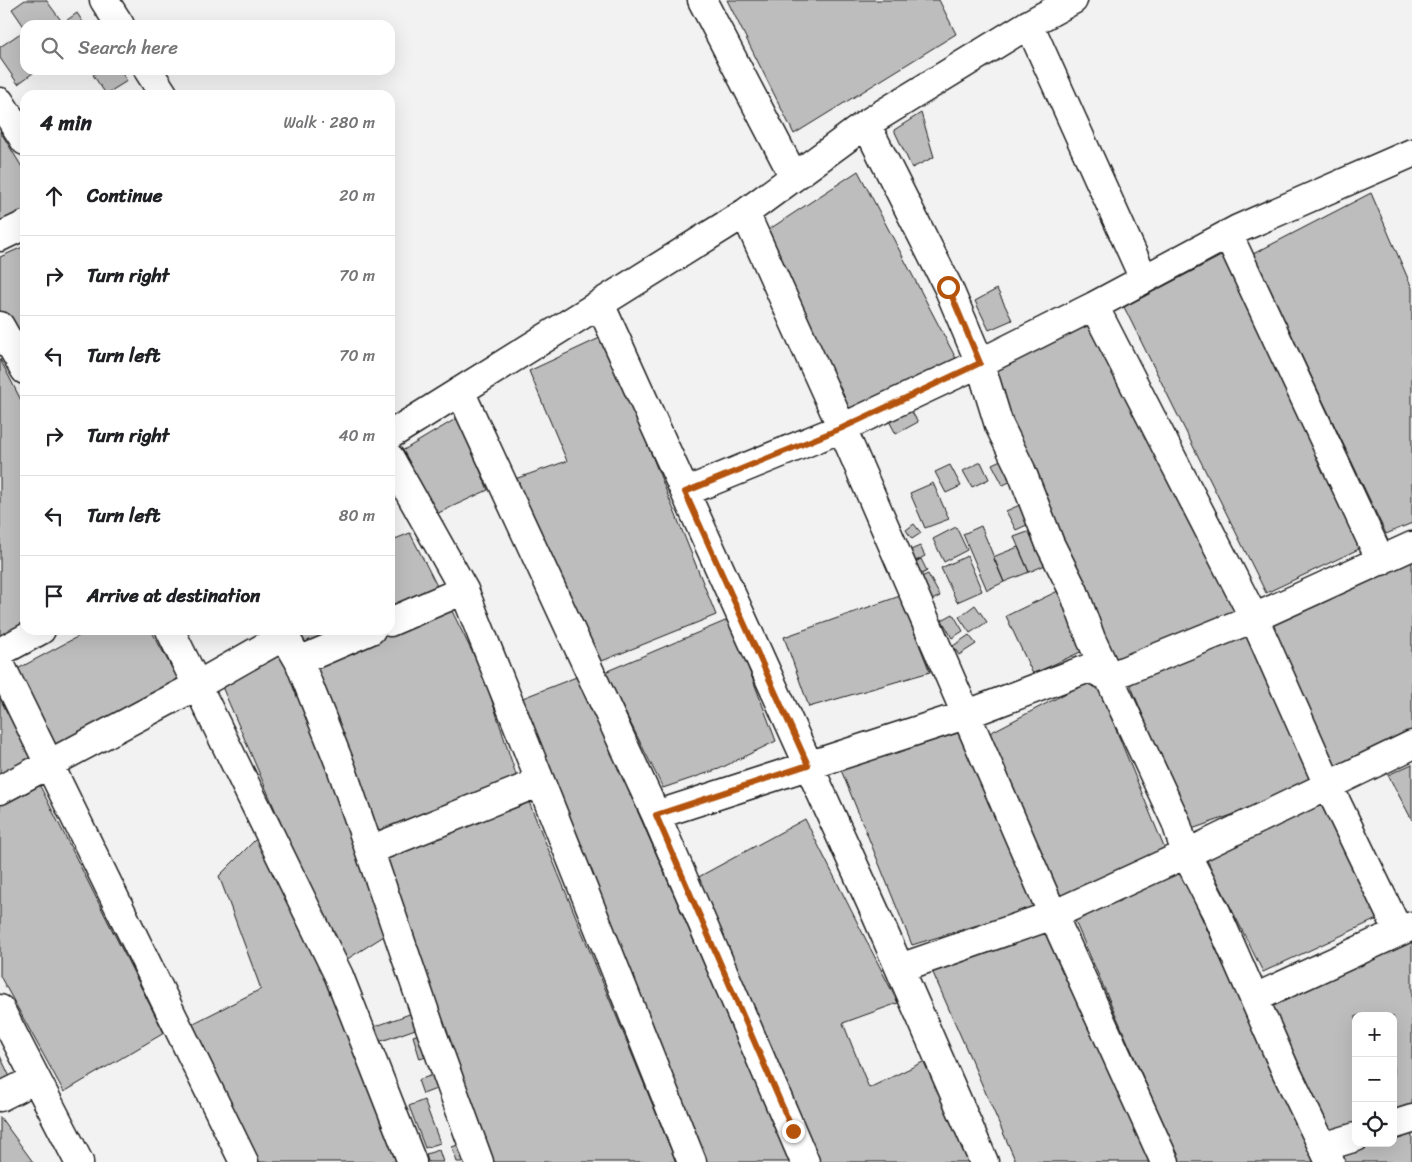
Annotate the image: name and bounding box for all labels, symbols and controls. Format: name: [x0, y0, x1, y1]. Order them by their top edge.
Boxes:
search box: [20, 20, 395, 75]
text: Search here: [78, 31, 178, 64]
icon: search: [38, 34, 66, 62]
text: 4 min: [40, 104, 92, 142]
text: Walk · 280 m: [284, 108, 375, 137]
text: Continue: [87, 179, 163, 212]
text: 20 m: [339, 181, 375, 210]
icon: ahead: [40, 182, 68, 210]
text: Turn right: [87, 259, 169, 292]
text: 70 m: [339, 261, 375, 290]
icon: right: [40, 262, 68, 290]
route start: [937, 276, 960, 299]
text: Turn left: [87, 339, 160, 372]
text: 70 m: [339, 341, 375, 370]
icon: left: [40, 342, 68, 370]
text: Turn right: [87, 419, 169, 452]
text: 40 m: [338, 421, 375, 450]
icon: right: [40, 422, 68, 450]
text: Turn left: [87, 499, 160, 532]
text: 80 m: [339, 501, 375, 530]
icon: left: [40, 502, 68, 530]
text: Arrive at destination: [87, 579, 260, 612]
icon: arrive: [40, 582, 68, 610]
map controls: [1352, 1012, 1397, 1147]
button: +: [1352, 1012, 1397, 1057]
button: −: [1352, 1057, 1397, 1102]
button: locate: [1352, 1102, 1397, 1147]
route end: [782, 1120, 805, 1143]

